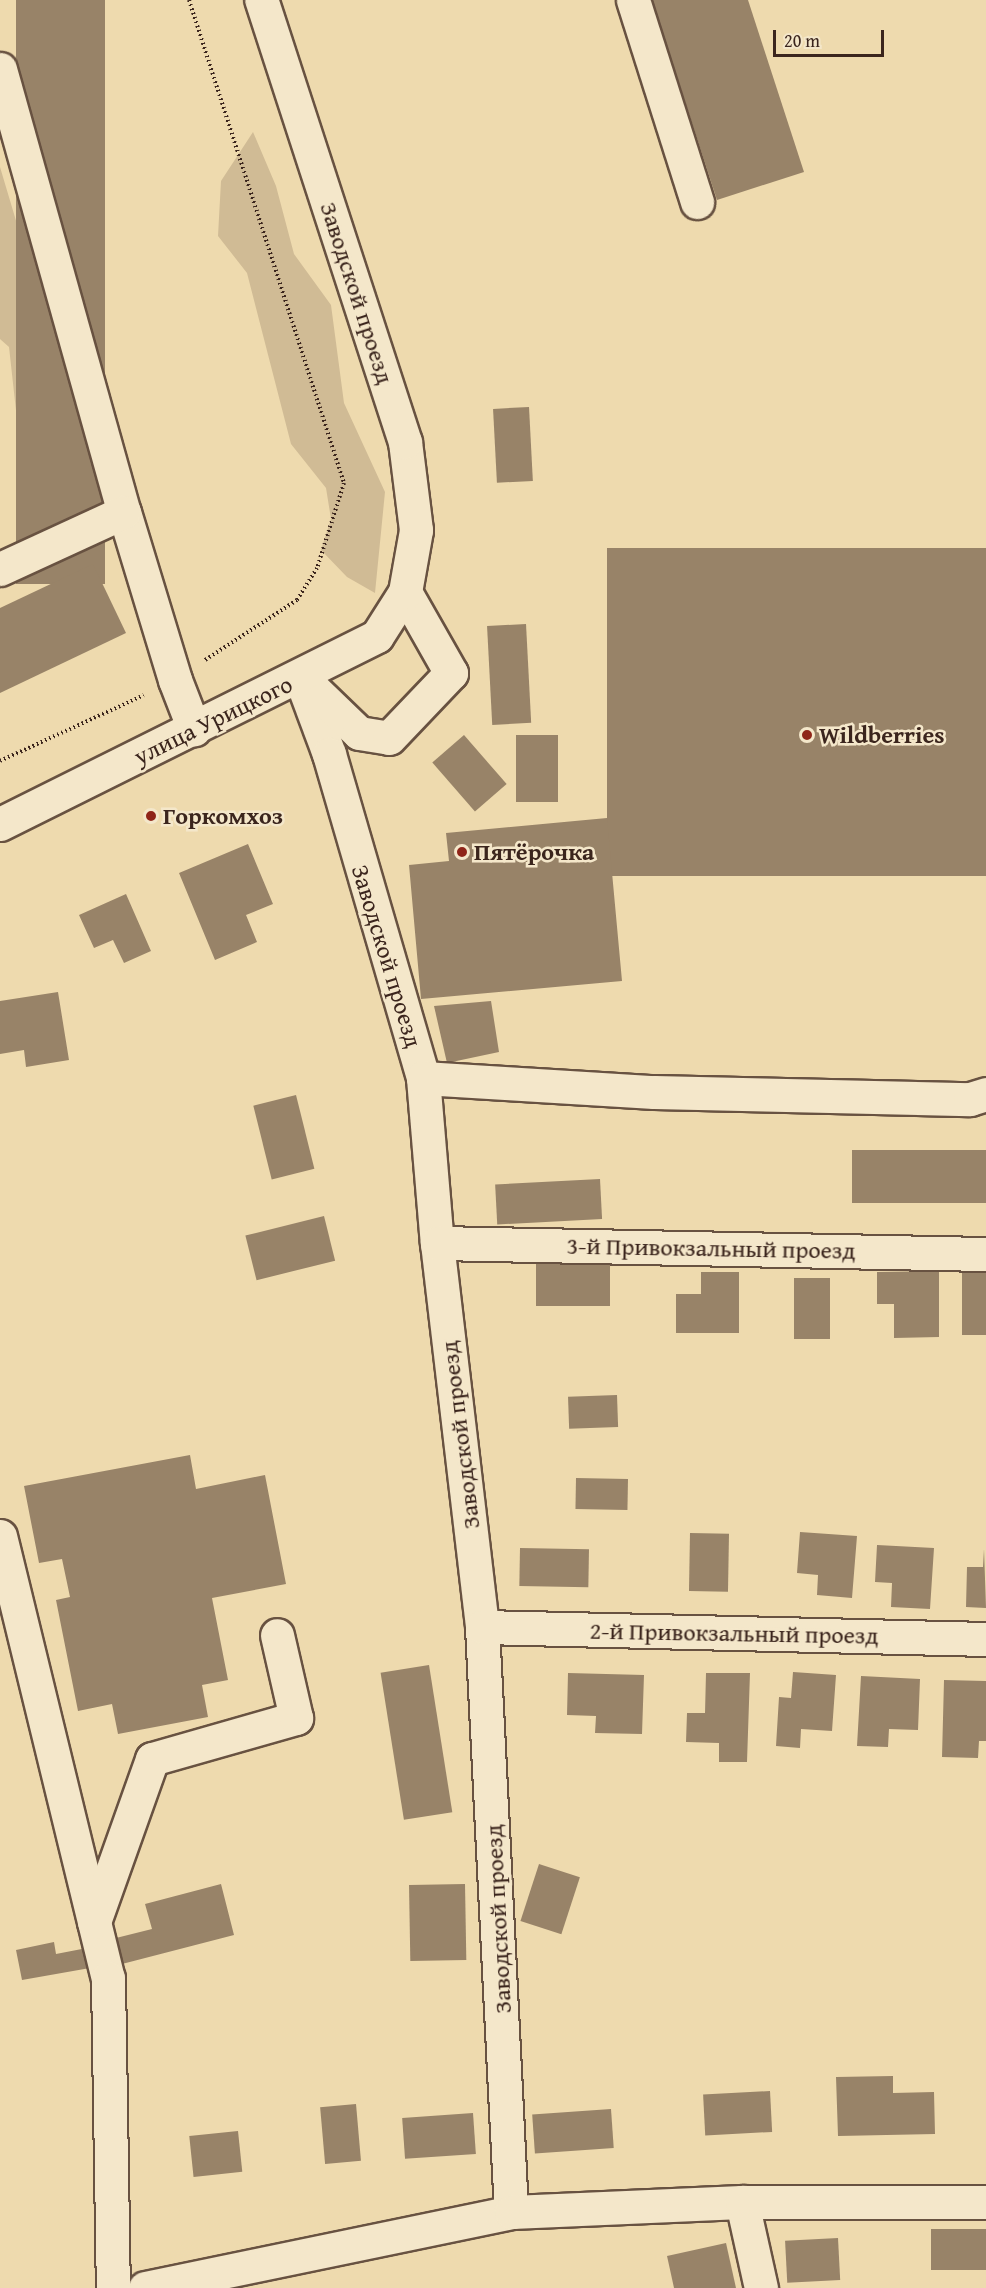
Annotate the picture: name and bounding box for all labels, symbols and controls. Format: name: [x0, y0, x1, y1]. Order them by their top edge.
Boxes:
scale bar: [776, 18, 887, 56]
text: 20 m: [784, 27, 820, 54]
street label: Заводской проезд: [314, 199, 400, 387]
street label: улица Урицкого: [129, 669, 297, 771]
place label: Wildberries: [819, 721, 945, 749]
marker: Wildberries: [800, 728, 814, 742]
place label: Горкомхоз: [163, 802, 283, 830]
marker: Горкомхоз: [144, 809, 158, 823]
place label: Пятёрочка: [474, 838, 594, 866]
marker: Пятёрочка: [455, 845, 469, 859]
street label: Заводской проезд: [346, 861, 428, 1051]
street label: 3-й Привокзальный проезд: [566, 1231, 856, 1265]
street label: Заводской проезд: [434, 1339, 486, 1531]
street label: 2-й Привокзальный проезд: [589, 1616, 879, 1650]
street label: Заводской проезд: [479, 1824, 517, 2014]

